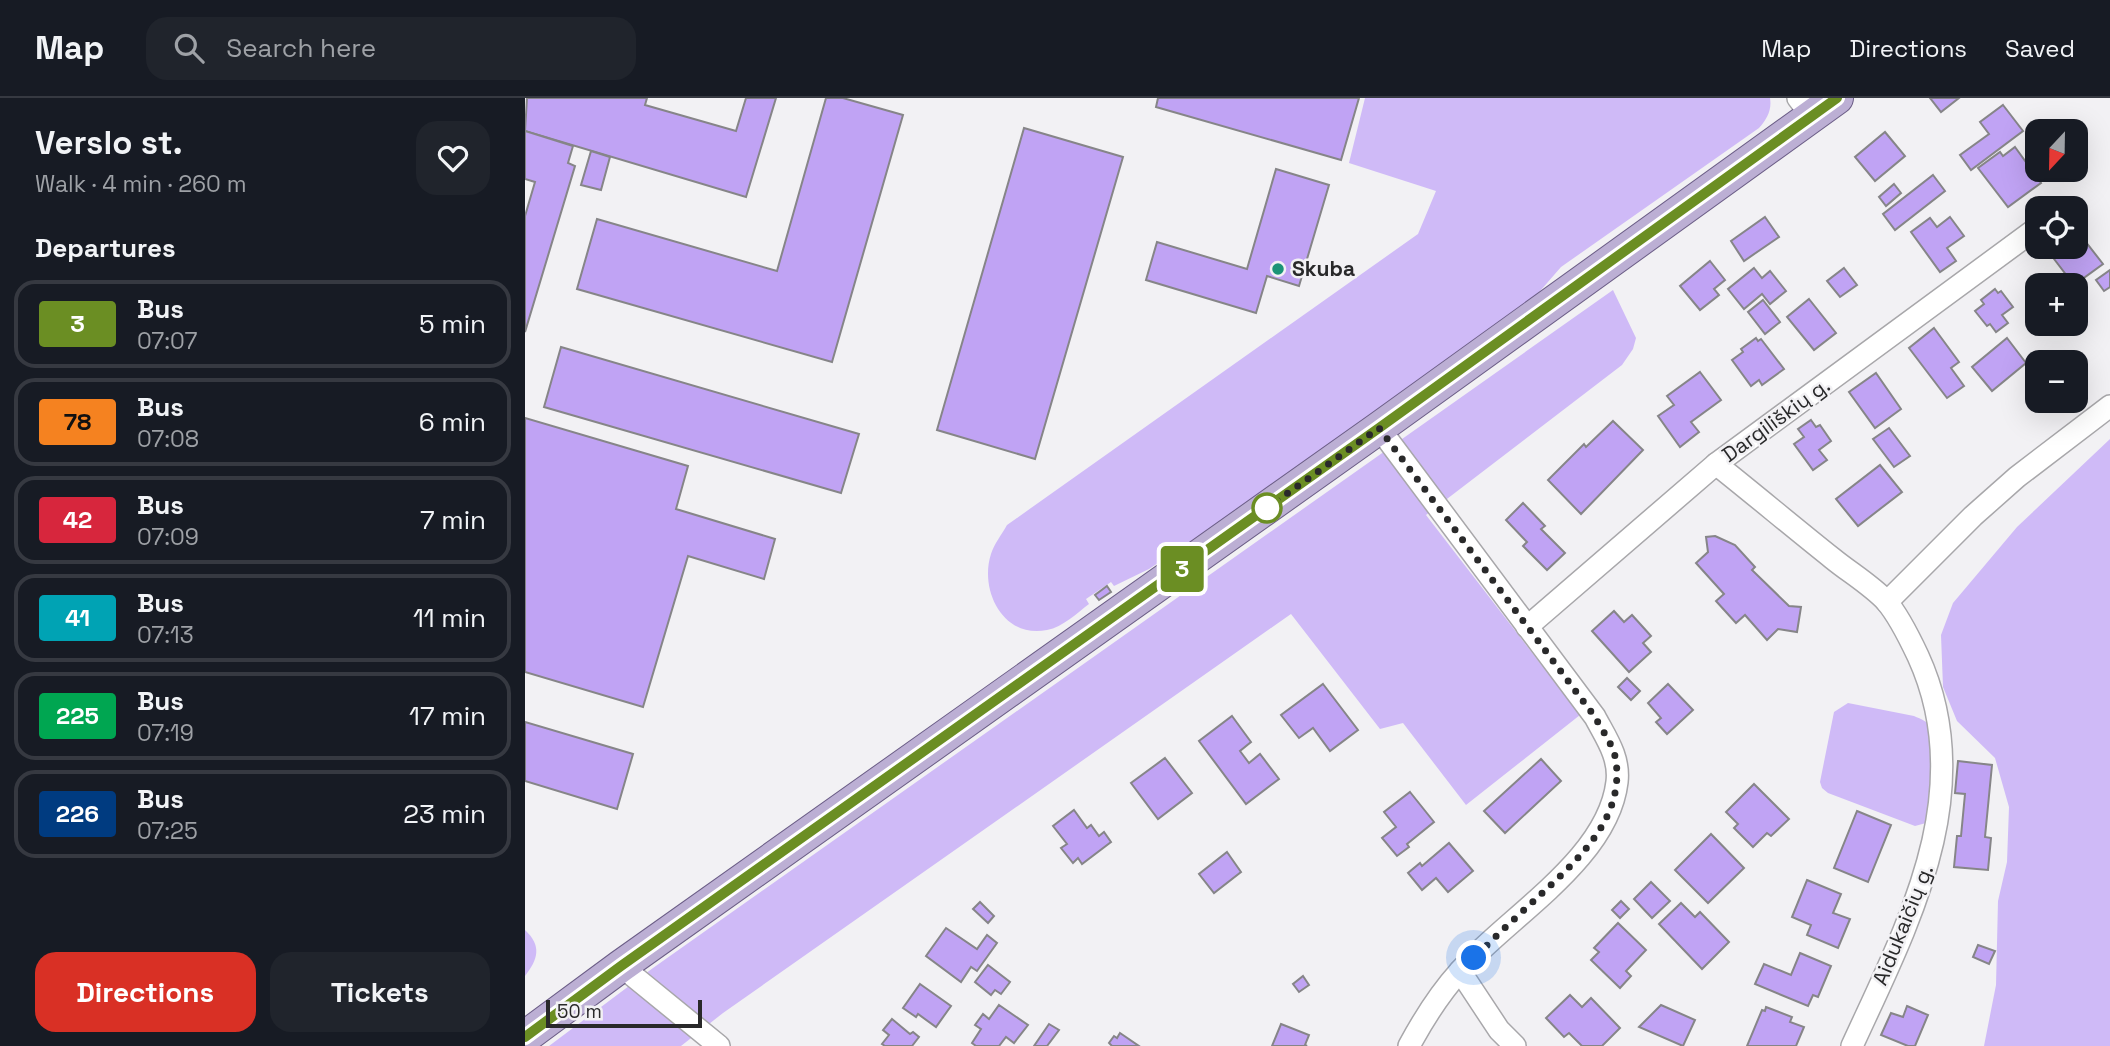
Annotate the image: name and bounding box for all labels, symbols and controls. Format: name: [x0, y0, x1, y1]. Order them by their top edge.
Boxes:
search box: [146, 17, 636, 80]
text: Map: [35, 27, 104, 69]
icon: search: [170, 29, 208, 67]
text: Search here: [226, 31, 376, 65]
text: Map: [1761, 33, 1811, 64]
text: Directions: [1849, 33, 1967, 64]
text: Saved: [2005, 33, 2075, 64]
north arrow: [2025, 119, 2088, 182]
map controls: [2025, 119, 2088, 413]
button: heart: [416, 121, 490, 195]
text: Verslo st.: [35, 122, 183, 164]
text: Walk · 4 min · 260 m: [35, 169, 247, 199]
button: locate: [2025, 196, 2088, 259]
text: Departures: [35, 231, 176, 265]
place label: Skuba: [1292, 255, 1355, 282]
marker: Skuba: [1270, 261, 1286, 277]
button: +: [2025, 273, 2088, 336]
text: Bus: [137, 292, 184, 326]
text: 5 min: [419, 307, 486, 341]
text: 3: [70, 308, 85, 339]
text: 07:07: [137, 326, 197, 356]
button: −: [2025, 350, 2088, 413]
street label: Dargiliškių g.: [1716, 371, 1835, 468]
text: Bus: [137, 390, 184, 424]
text: 6 min: [419, 405, 486, 439]
text: 78: [64, 406, 91, 437]
text: 07:08: [137, 424, 199, 454]
text: Bus: [137, 488, 184, 522]
unlabelled marker: [1252, 493, 1282, 523]
text: 7 min: [420, 503, 486, 537]
text: 42: [63, 504, 92, 535]
text: 07:09: [137, 522, 199, 552]
line badge: 3: [1159, 546, 1205, 592]
text: 3: [1175, 553, 1189, 584]
text: Bus: [137, 586, 184, 620]
text: 11 min: [413, 601, 486, 635]
text: 41: [65, 602, 90, 633]
text: 07:13: [137, 620, 194, 650]
text: Bus: [137, 684, 184, 718]
text: 17 min: [409, 699, 486, 733]
text: 225: [56, 700, 99, 731]
text: 07:19: [137, 718, 194, 748]
text: Bus: [137, 782, 184, 816]
text: 23 min: [403, 797, 486, 831]
text: 226: [56, 798, 99, 829]
text: 07:25: [137, 816, 198, 846]
street label: Aidukaičių g.: [1866, 861, 1939, 989]
your location: [1456, 940, 1491, 975]
button: Directions: [35, 952, 256, 1032]
button: Tickets: [270, 952, 490, 1032]
scale bar: [546, 997, 702, 1029]
text: 50 m: [557, 999, 602, 1024]

